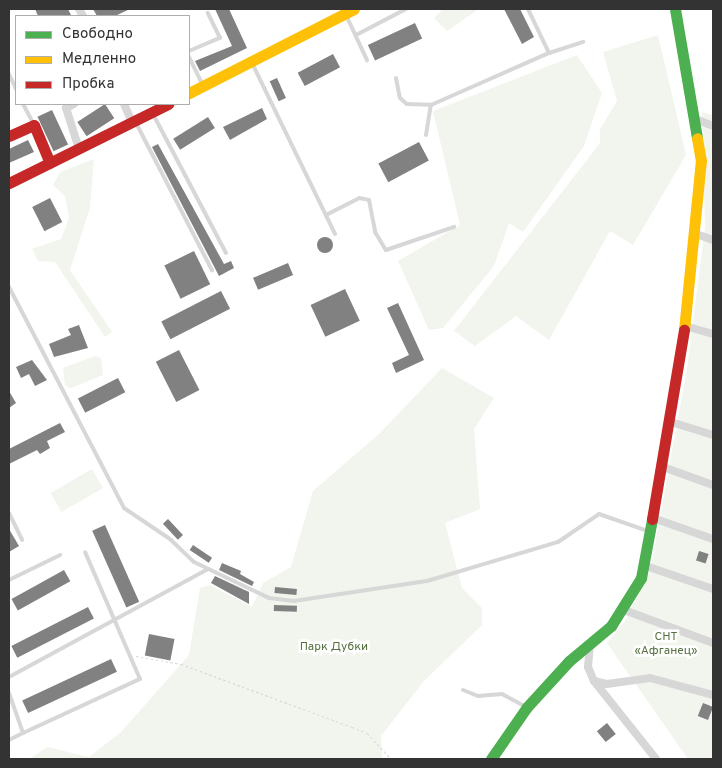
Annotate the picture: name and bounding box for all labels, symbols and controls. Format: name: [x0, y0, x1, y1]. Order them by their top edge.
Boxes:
legend: [15, 15, 190, 105]
text: Свободно: [62, 25, 133, 44]
text: Медленно: [62, 50, 136, 69]
text: Пробка: [62, 75, 114, 94]
park label: СНТ «Афганец»: [635, 631, 697, 659]
park label: Парк Дубки: [300, 641, 368, 655]

